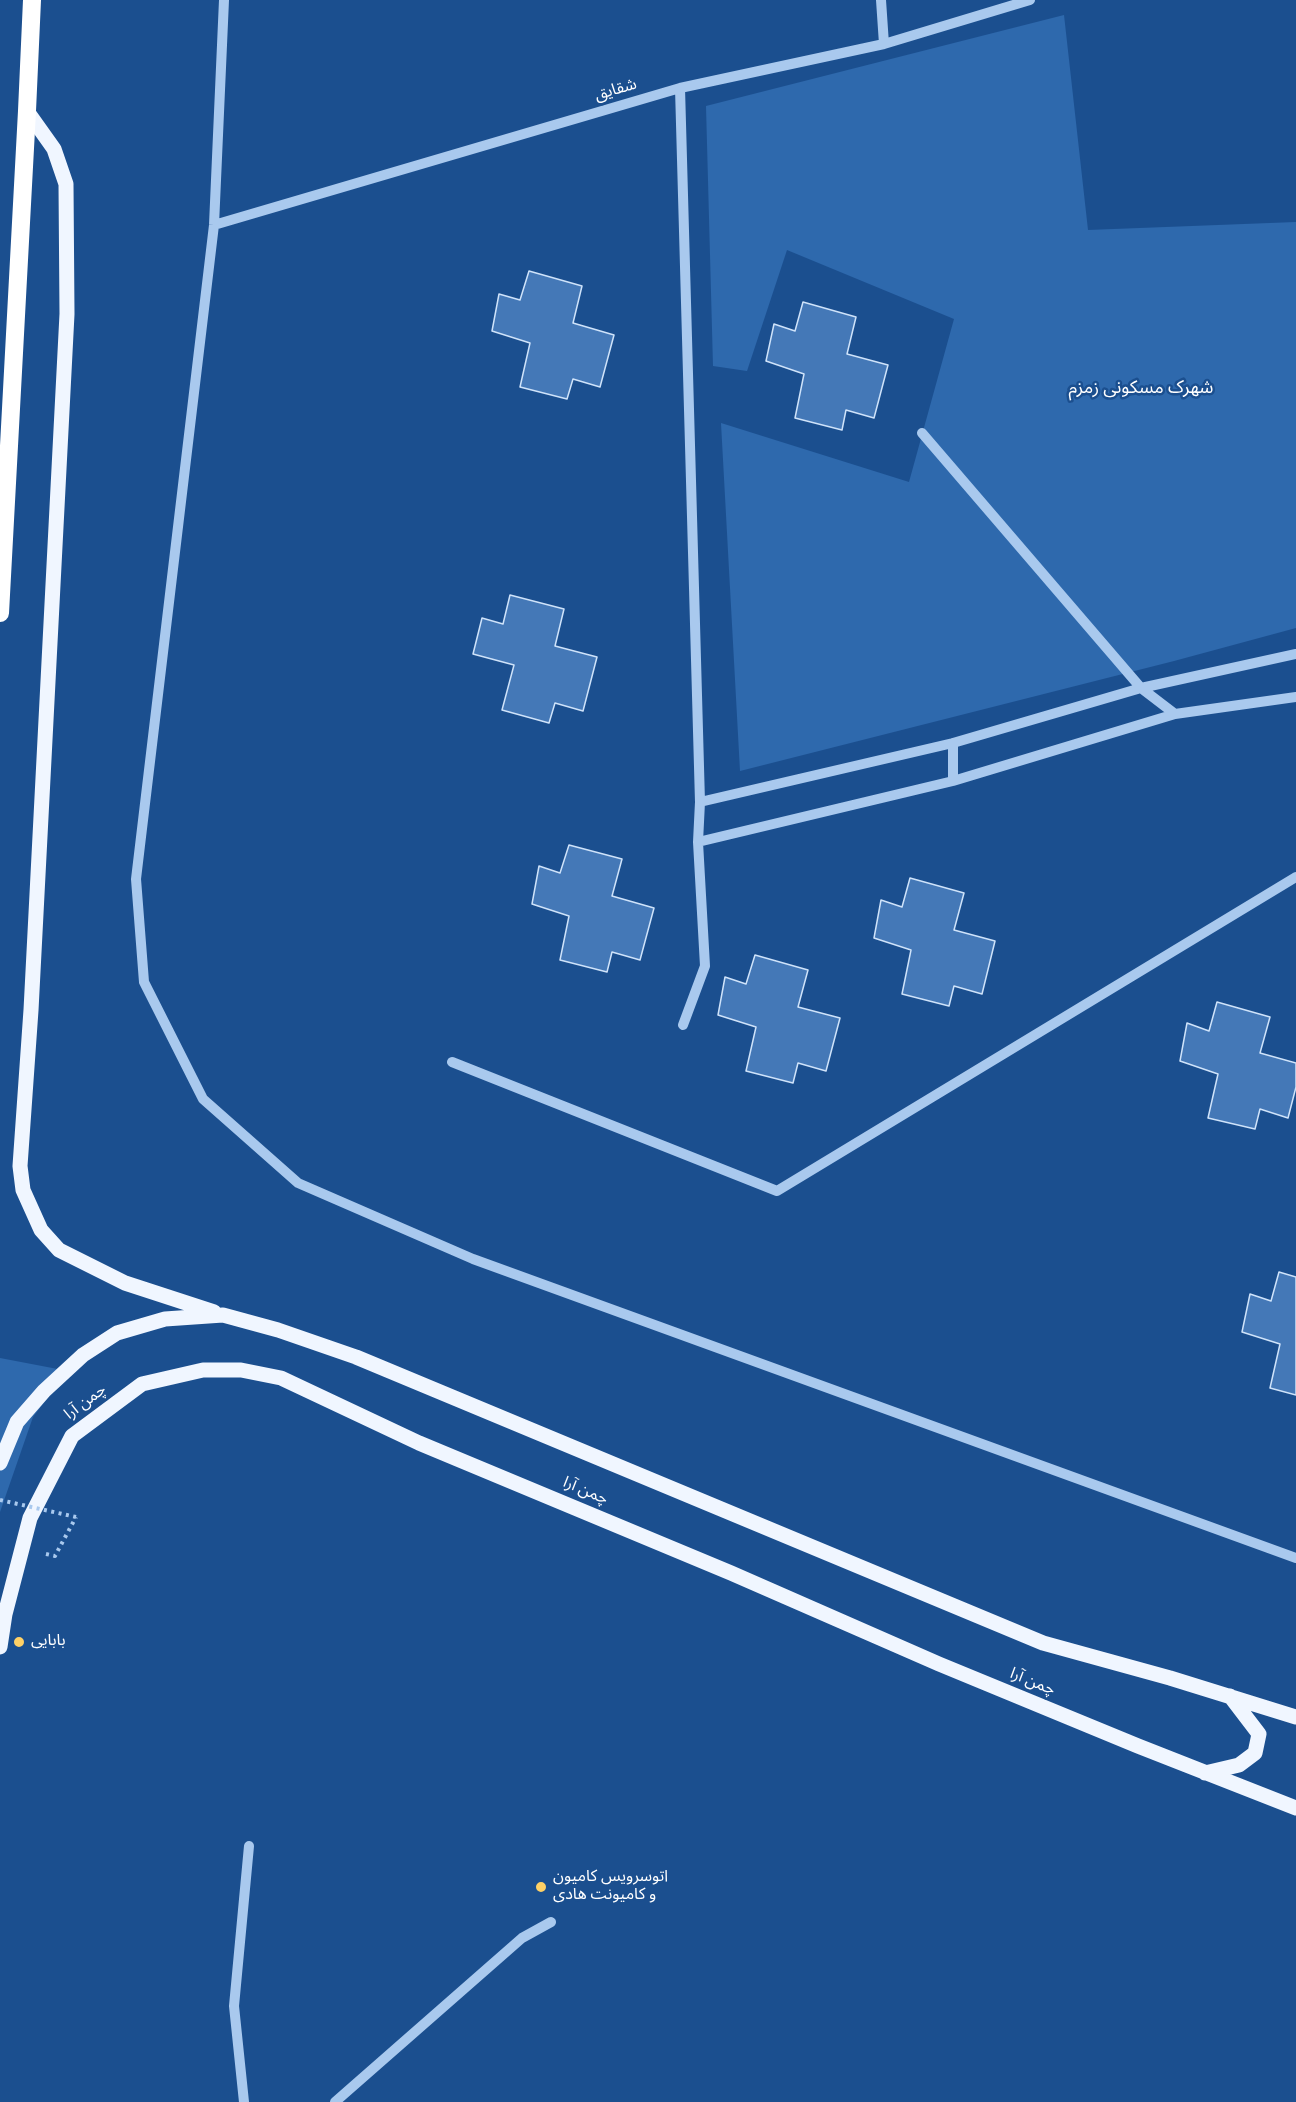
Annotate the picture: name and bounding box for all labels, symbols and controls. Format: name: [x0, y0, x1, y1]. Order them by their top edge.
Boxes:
street label: شقایق: [593, 76, 639, 106]
district label: شهرک مسکونی زمزم: [1069, 378, 1213, 400]
street label: چمن آرا: [61, 1381, 111, 1425]
street label: چمن آرا: [560, 1474, 610, 1510]
place label: بابایی: [31, 1632, 65, 1652]
marker: بابایی: [12, 1635, 26, 1649]
street label: چمن آرا: [1007, 1665, 1057, 1701]
place label: اتوسرویس کامیون و کامیونت هادی: [553, 1868, 668, 1906]
marker: اتوسرویس کامیون و کامیونت هادی: [534, 1880, 548, 1894]

